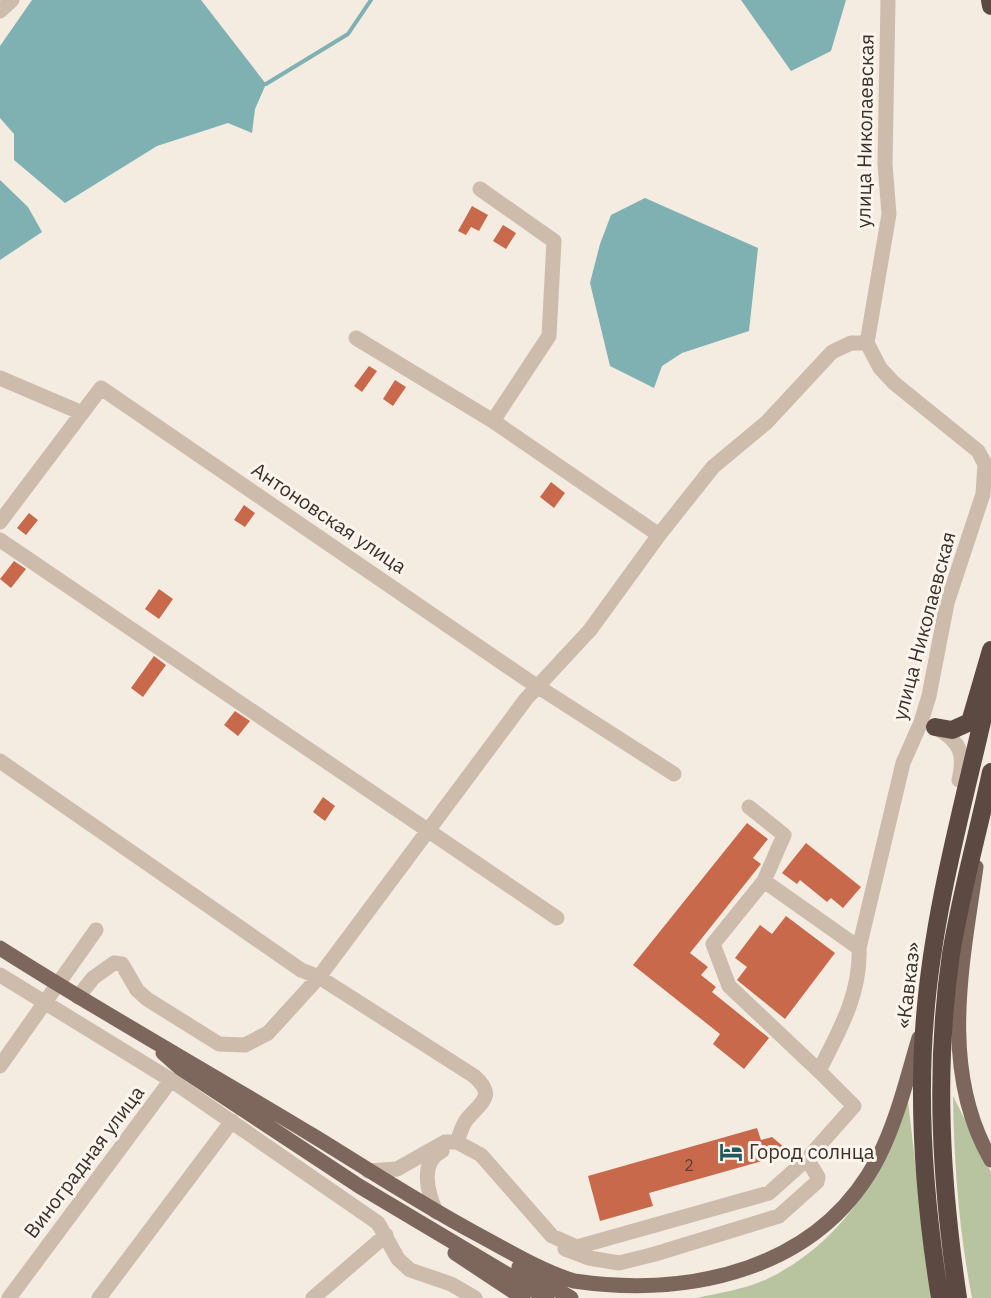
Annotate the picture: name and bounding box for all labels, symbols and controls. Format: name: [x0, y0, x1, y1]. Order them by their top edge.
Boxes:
street label: улица Николаевская: [849, 34, 880, 228]
street label: Антоновская улица: [247, 456, 412, 580]
street label: улица Николаевская: [885, 529, 962, 723]
street label: «Кавказ»: [889, 940, 926, 1030]
street label: Виноградная улица: [17, 1080, 150, 1243]
place label: Город солнца: [749, 1138, 875, 1165]
hotel icon: Город солнца: [718, 1139, 744, 1165]
house number: 2: [684, 1155, 694, 1175]

